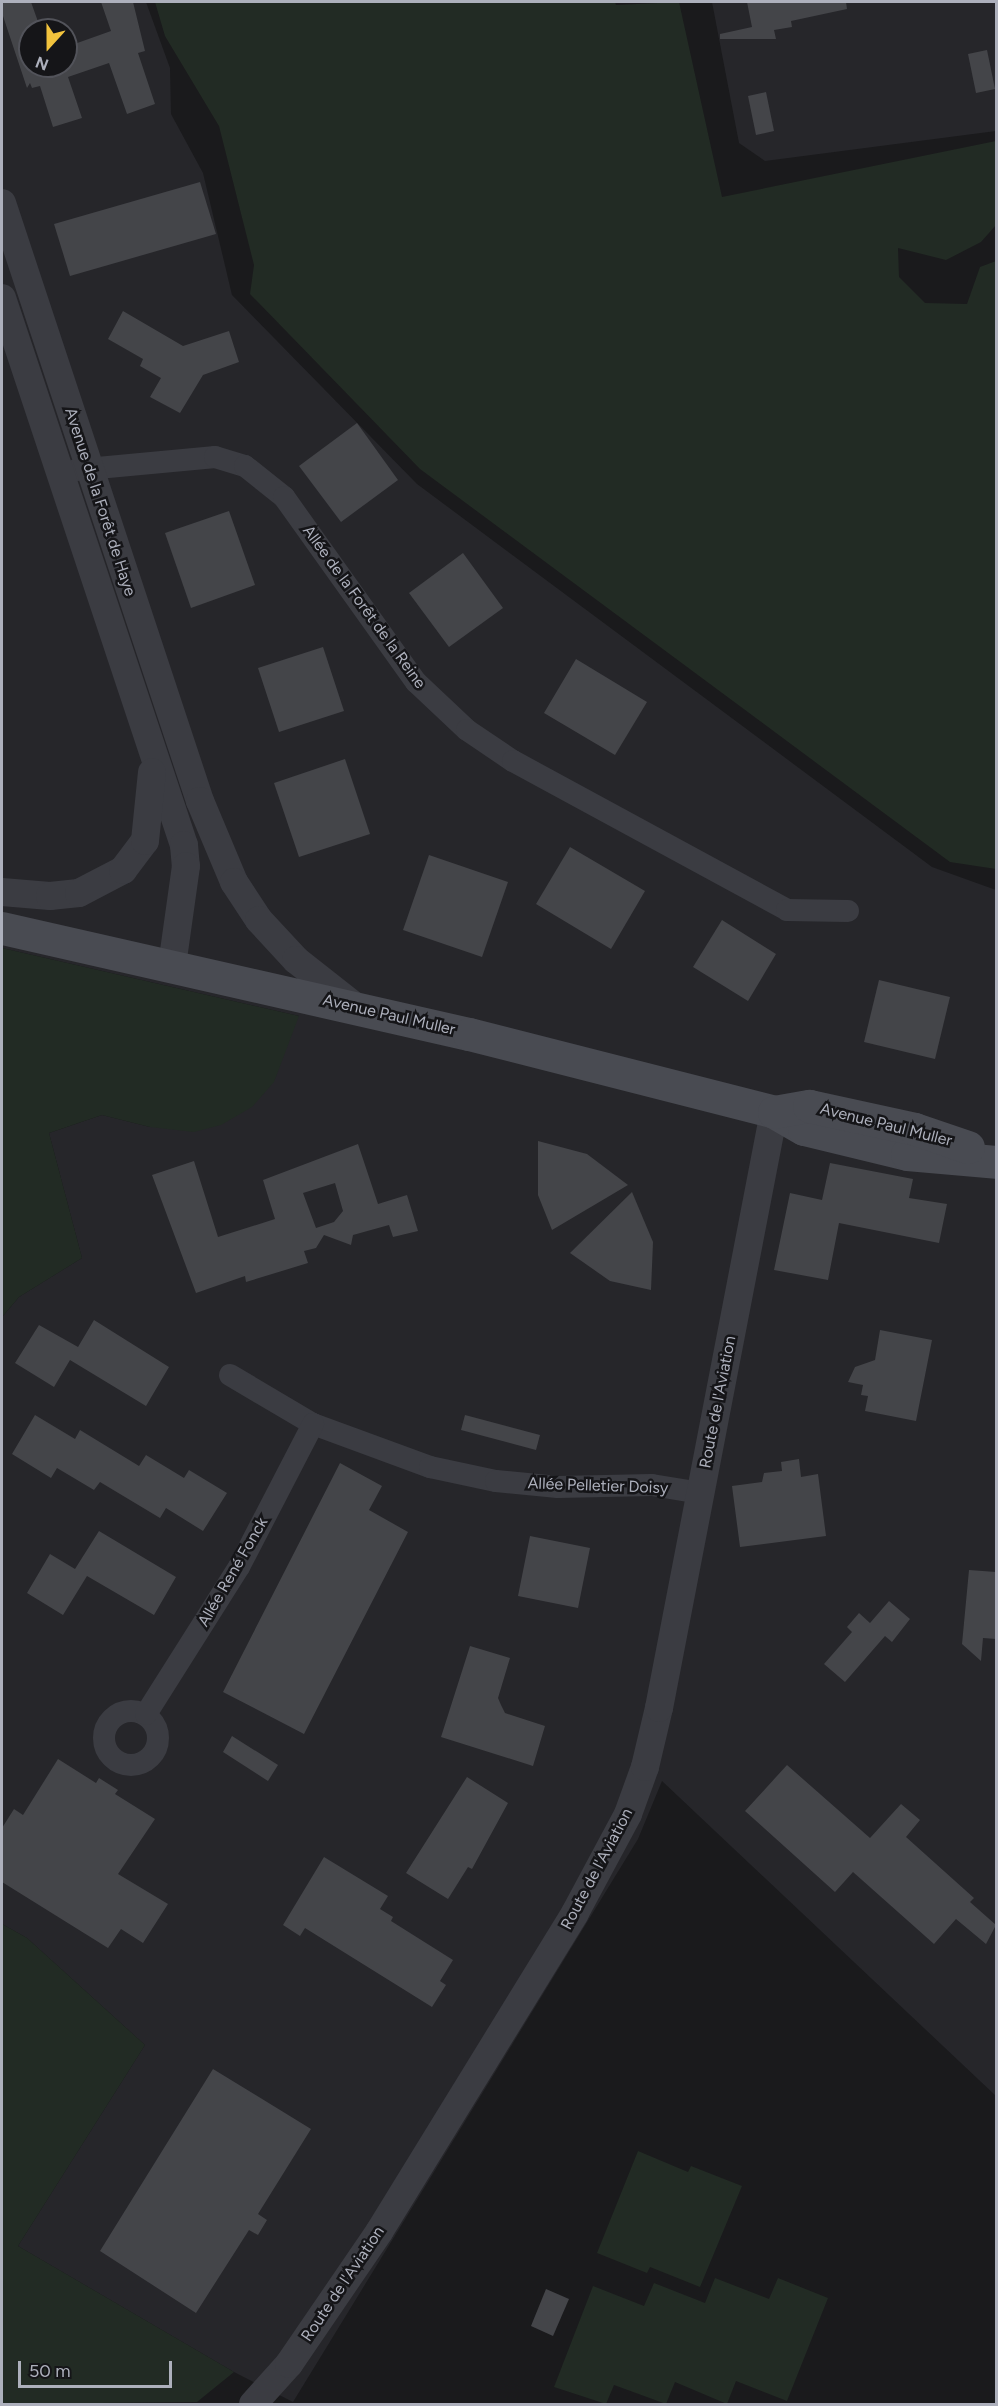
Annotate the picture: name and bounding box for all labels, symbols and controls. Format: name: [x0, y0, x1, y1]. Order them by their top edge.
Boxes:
north arrow: [18, 18, 78, 78]
text: N: [33, 52, 51, 74]
street label: Avenue de la Forêt de Haye: [60, 405, 140, 599]
street label: Allée de la Forêt de la Reine: [298, 522, 430, 692]
street label: Avenue Paul Muller: [321, 990, 457, 1040]
street label: Avenue Paul Muller: [818, 1099, 954, 1151]
street label: Route de l'Aviation: [696, 1334, 740, 1470]
street label: Allée Pelletier Doisy: [527, 1474, 669, 1498]
street label: Allée René Fonck: [194, 1514, 272, 1630]
street label: Route de l'Aviation: [557, 1805, 637, 1933]
street label: Route de l'Aviation: [297, 2223, 389, 2345]
scale bar: [21, 2349, 176, 2387]
text: 50 m: [29, 2360, 71, 2382]

